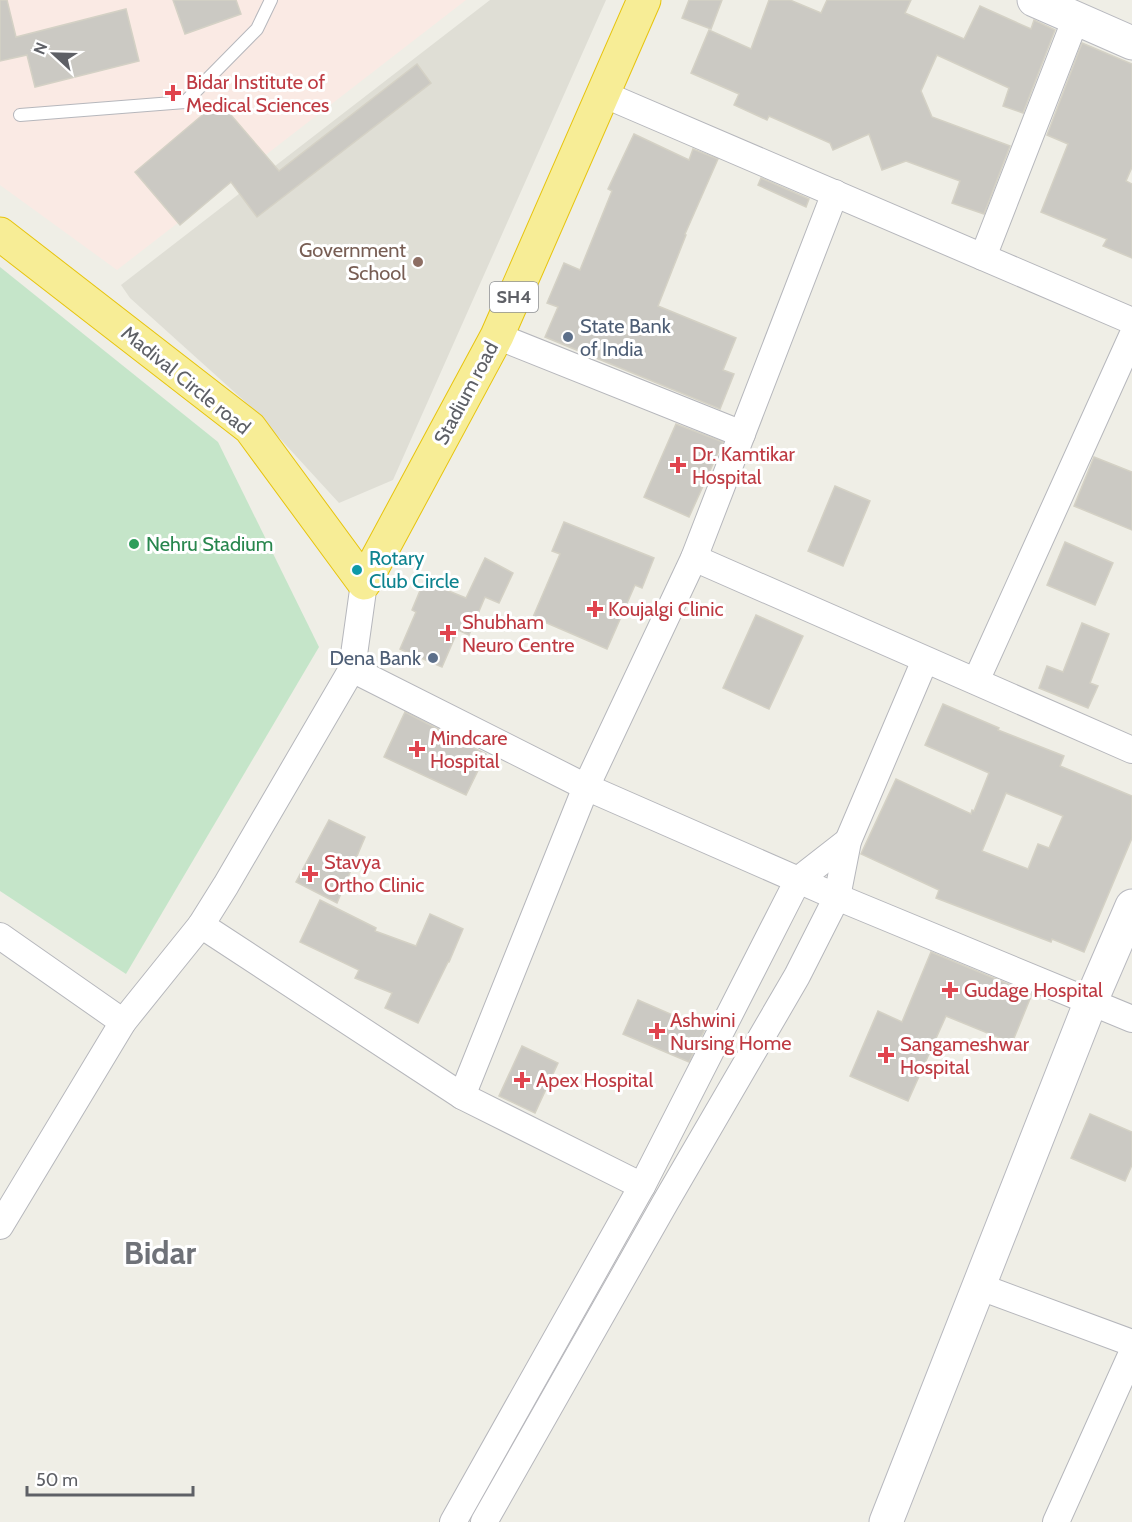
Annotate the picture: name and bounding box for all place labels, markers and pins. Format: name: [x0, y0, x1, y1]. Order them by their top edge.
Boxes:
place label: Bidar Institute of Medical Sciences: [186, 70, 329, 117]
marker: Bidar Institute of Medical Sciences: [164, 84, 182, 102]
place label: Government School: [299, 238, 406, 285]
marker: Government School: [411, 255, 425, 269]
place label: State Bank of India: [580, 314, 671, 361]
marker: State Bank of India: [561, 330, 575, 344]
place label: Dr. Kamtikar Hospital: [692, 442, 796, 489]
marker: Dr. Kamtikar Hospital: [669, 456, 687, 474]
place label: Nehru Stadium: [146, 532, 273, 556]
marker: Nehru Stadium: [127, 537, 141, 551]
place label: Rotary Club Circle: [369, 546, 459, 593]
marker: Rotary Club Circle: [350, 563, 364, 577]
place label: Koujalgi Clinic: [608, 597, 724, 621]
marker: Koujalgi Clinic: [586, 600, 604, 618]
place label: Shubham Neuro Centre: [462, 610, 574, 657]
marker: Shubham Neuro Centre: [439, 624, 457, 642]
place label: Dena Bank: [329, 646, 421, 670]
marker: Dena Bank: [426, 651, 440, 665]
place label: Mindcare Hospital: [430, 726, 508, 773]
marker: Mindcare Hospital: [408, 740, 426, 758]
place label: Stavya Ortho Clinic: [324, 850, 424, 897]
marker: Stavya Ortho Clinic: [301, 865, 319, 883]
place label: Gudage Hospital: [964, 978, 1103, 1002]
marker: Gudage Hospital: [941, 981, 959, 999]
place label: Ashwini Nursing Home: [670, 1008, 791, 1055]
marker: Ashwini Nursing Home: [648, 1022, 666, 1040]
place label: Sangameshwar Hospital: [900, 1032, 1030, 1079]
marker: Sangameshwar Hospital: [877, 1046, 895, 1064]
place label: Apex Hospital: [536, 1068, 653, 1092]
marker: Apex Hospital: [513, 1071, 531, 1089]

